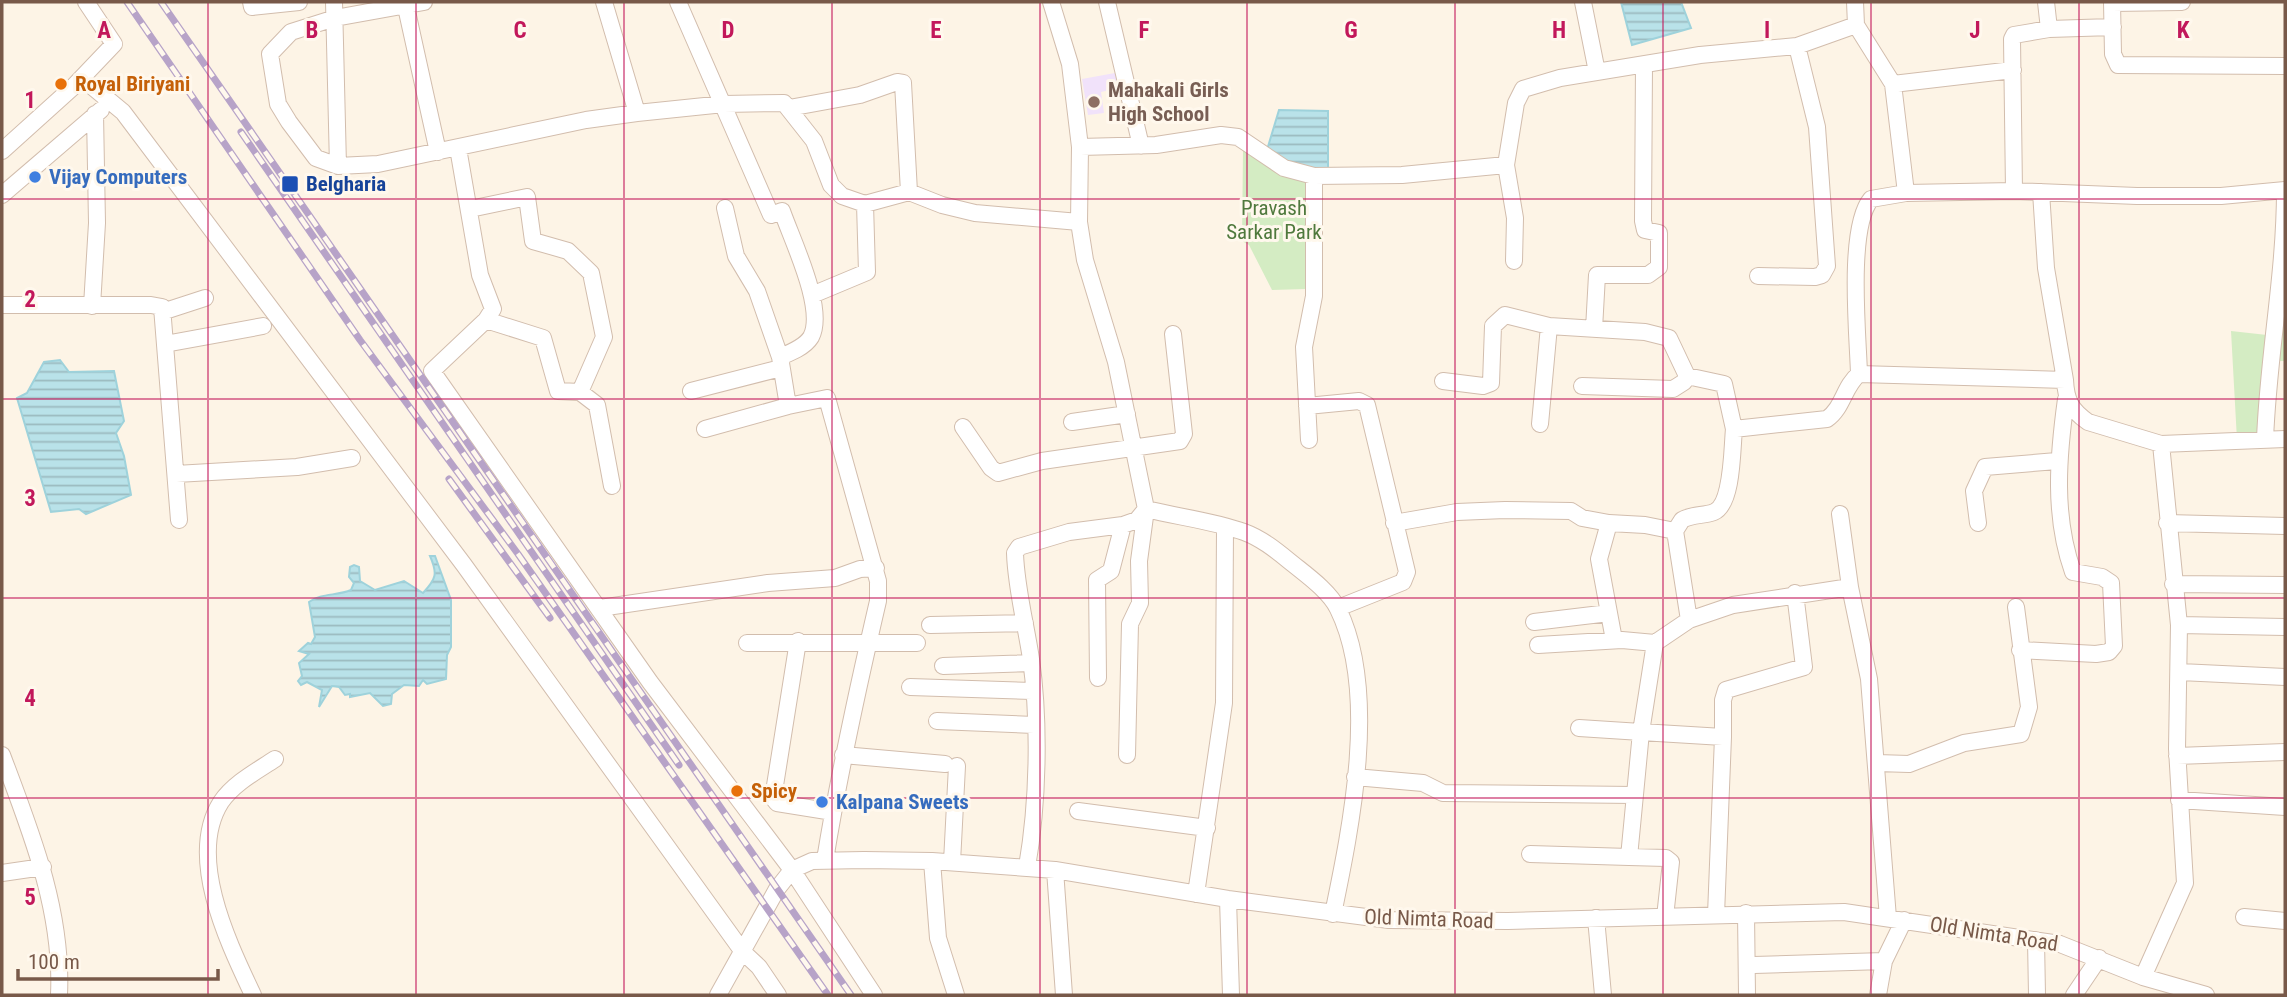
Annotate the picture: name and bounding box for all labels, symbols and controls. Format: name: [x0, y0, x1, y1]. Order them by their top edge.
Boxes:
text: A: [97, 17, 111, 44]
text: B: [306, 17, 318, 44]
text: C: [513, 17, 527, 44]
text: D: [722, 17, 735, 44]
text: E: [930, 17, 942, 44]
text: F: [1139, 17, 1150, 44]
text: G: [1344, 17, 1358, 44]
text: H: [1552, 17, 1566, 44]
text: I: [1764, 17, 1770, 44]
text: J: [1969, 17, 1981, 44]
text: K: [2177, 17, 2190, 44]
place label: Royal Biriyani: [75, 72, 190, 96]
marker: Royal Biriyani: [53, 76, 69, 92]
place label: Mahakali Girls High School: [1108, 78, 1229, 126]
text: 1: [24, 87, 36, 114]
marker: Mahakali Girls High School: [1086, 94, 1102, 110]
place label: Vijay Computers: [49, 165, 187, 189]
marker: Vijay Computers: [27, 169, 43, 185]
place label: Belgharia: [306, 172, 386, 196]
marker: Belgharia: [280, 174, 300, 194]
park label: Pravash Sarkar Park: [1226, 196, 1322, 244]
text: 2: [24, 286, 36, 313]
text: 3: [24, 485, 36, 512]
text: 4: [24, 685, 36, 712]
place label: Spicy: [751, 779, 798, 803]
marker: Spicy: [729, 783, 745, 799]
place label: Kalpana Sweets: [836, 790, 969, 814]
marker: Kalpana Sweets: [814, 794, 830, 810]
text: 5: [24, 884, 36, 911]
street label: Old Nimta Road: [1364, 905, 1494, 933]
street label: Old Nimta Road: [1928, 912, 2060, 956]
scale bar: [18, 937, 217, 981]
text: 100 m: [28, 950, 80, 974]

